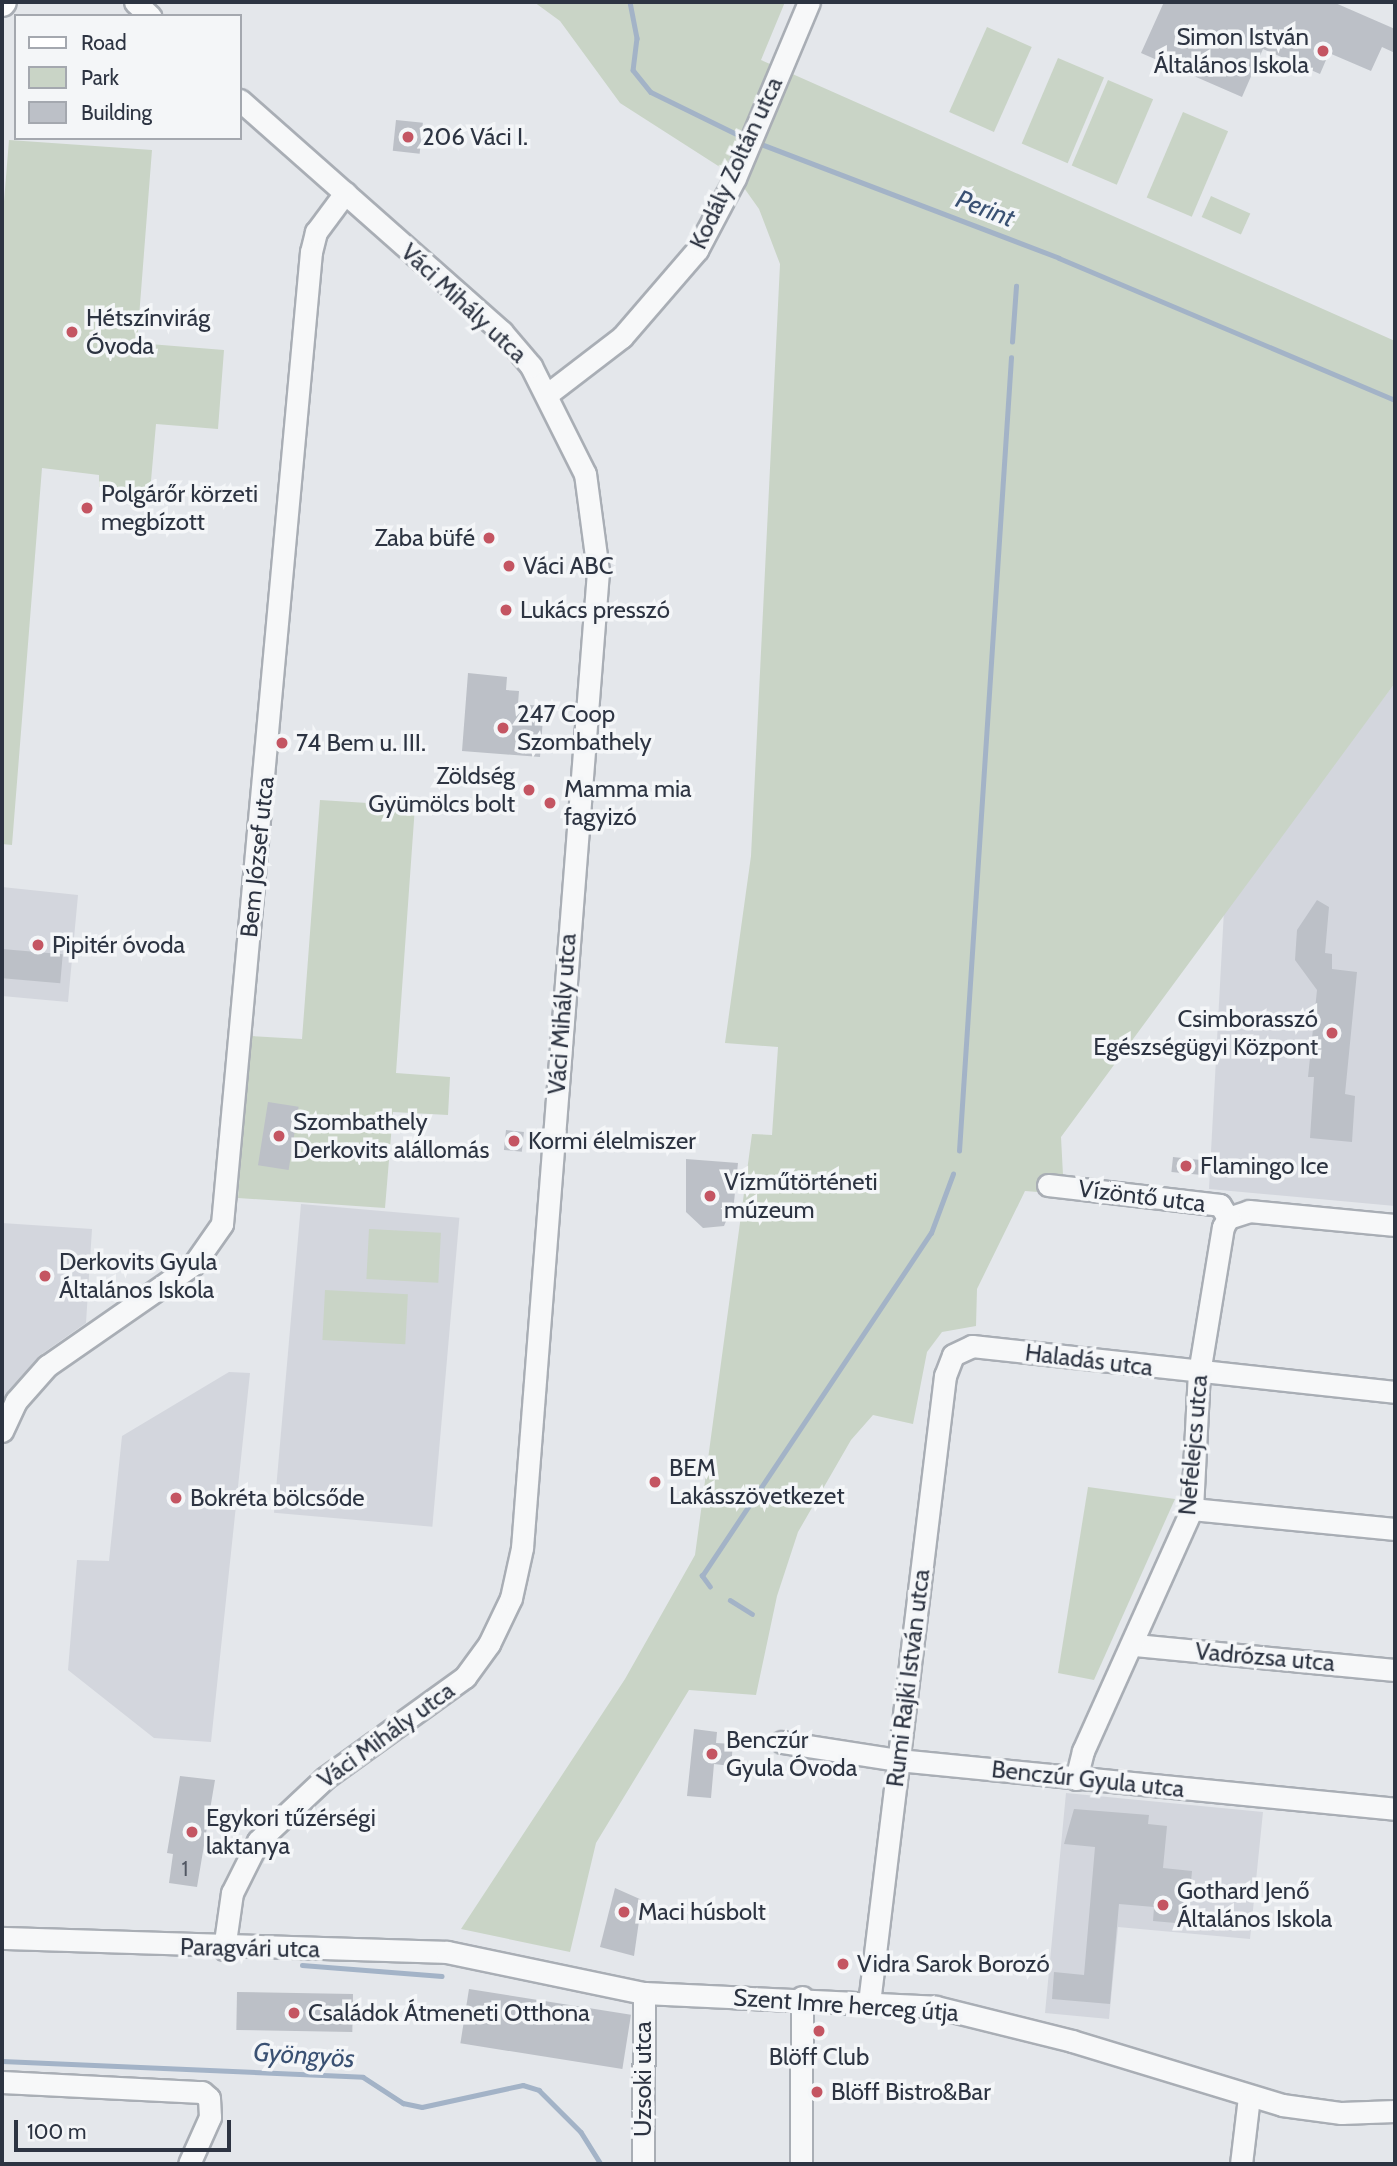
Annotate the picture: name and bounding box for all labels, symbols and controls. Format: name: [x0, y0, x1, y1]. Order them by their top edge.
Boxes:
legend: [14, 14, 242, 140]
place label: Simon István Általános Iskola: [1154, 23, 1309, 79]
text: Road: [81, 30, 127, 55]
marker: Simon István Általános Iskola: [1315, 43, 1331, 59]
text: Park: [81, 65, 119, 90]
street label: Kodály Zoltán utca: [684, 72, 788, 254]
text: Building: [81, 100, 152, 125]
place label: 206 Váci I.: [422, 123, 528, 151]
marker: 206 Váci I.: [400, 129, 416, 145]
water label: Perint: [951, 184, 1019, 234]
street label: Váci Mihály utca: [395, 237, 533, 369]
place label: Hétszínvirág Óvoda: [86, 304, 210, 360]
marker: Hétszínvirág Óvoda: [64, 324, 80, 340]
place label: Polgárőr körzeti megbízott: [101, 480, 258, 536]
marker: Polgárőr körzeti megbízott: [79, 500, 95, 516]
place label: Zaba büfé: [374, 524, 475, 552]
marker: Zaba büfé: [481, 530, 497, 546]
place label: Váci ABC: [523, 552, 613, 580]
marker: Váci ABC: [501, 558, 517, 574]
place label: Lukács presszó: [520, 596, 670, 624]
marker: Lukács presszó: [498, 602, 514, 618]
place label: 247 Coop Szombathely: [517, 700, 652, 756]
marker: 247 Coop Szombathely: [495, 720, 511, 736]
place label: 74 Bem u. III.: [296, 729, 426, 757]
marker: 74 Bem u. III.: [274, 735, 290, 751]
place label: Zöldség Gyümölcs bolt: [368, 762, 515, 818]
street label: Bem József utca: [234, 775, 280, 939]
place label: Mamma mia fagyizó: [564, 775, 692, 831]
marker: Zöldség Gyümölcs bolt: [521, 782, 537, 798]
marker: Mamma mia fagyizó: [542, 795, 558, 811]
place label: Pipitér óvoda: [52, 931, 185, 959]
street label: Váci Mihály utca: [542, 932, 582, 1096]
marker: Pipitér óvoda: [30, 937, 46, 953]
place label: Csimborasszó Egészségügyi Központ: [1093, 1005, 1318, 1061]
marker: Csimborasszó Egészségügyi Központ: [1324, 1025, 1340, 1041]
place label: Szombathely Derkovits alállomás: [293, 1108, 489, 1164]
place label: Kormi élelmiszer: [528, 1127, 696, 1155]
marker: Szombathely Derkovits alállomás: [271, 1128, 287, 1144]
marker: Kormi élelmiszer: [506, 1133, 522, 1149]
place label: Flamingo Ice: [1200, 1152, 1329, 1180]
marker: Flamingo Ice: [1178, 1158, 1194, 1174]
place label: Vízműtörténeti múzeum: [724, 1168, 878, 1224]
street label: Vízöntő utca: [1077, 1174, 1207, 1218]
marker: Vízműtörténeti múzeum: [702, 1188, 718, 1204]
place label: Derkovits Gyula Általános Iskola: [59, 1248, 217, 1304]
marker: Derkovits Gyula Általános Iskola: [37, 1268, 53, 1284]
street label: Haladás utca: [1023, 1338, 1155, 1382]
street label: Nefelejcs utca: [1173, 1374, 1213, 1516]
place label: BEM Lakásszövetkezet: [669, 1454, 844, 1510]
marker: BEM Lakásszövetkezet: [647, 1474, 663, 1490]
place label: Bokréta bölcsőde: [190, 1484, 365, 1512]
marker: Bokréta bölcsőde: [168, 1490, 184, 1506]
street label: Rumi Rajki István utca: [880, 1567, 936, 1789]
street label: Vadrózsa utca: [1194, 1637, 1336, 1677]
street label: Váci Mihály utca: [312, 1676, 460, 1794]
place label: Benczúr Gyula Óvoda: [726, 1726, 857, 1782]
marker: Benczúr Gyula Óvoda: [704, 1746, 720, 1762]
street label: Benczúr Gyula utca: [990, 1755, 1186, 1803]
place label: Egykori tűzérségi laktanya: [206, 1804, 376, 1860]
marker: Egykori tűzérségi laktanya: [184, 1824, 200, 1840]
house number: 1: [182, 1856, 188, 1882]
place label: Gothard Jenő Általános Iskola: [1177, 1877, 1332, 1933]
marker: Gothard Jenő Általános Iskola: [1155, 1897, 1171, 1913]
place label: Maci húsbolt: [638, 1898, 766, 1926]
marker: Maci húsbolt: [616, 1904, 632, 1920]
street label: Paragvári utca: [180, 1932, 320, 1964]
place label: Vidra Sarok Borozó: [857, 1950, 1050, 1978]
marker: Vidra Sarok Borozó: [835, 1956, 851, 1972]
street label: Szent Imre herceg útja: [732, 1983, 960, 2027]
place label: Családok Átmeneti Otthona: [308, 1999, 590, 2027]
marker: Családok Átmeneti Otthona: [286, 2005, 302, 2021]
street label: Uzsoki utca: [629, 2021, 657, 2137]
marker: Blöff Club: [811, 2023, 827, 2039]
water label: Gyöngyös: [252, 2037, 356, 2075]
place label: Blöff Club: [769, 2043, 869, 2071]
place label: Blöff Bistro&Bar: [831, 2078, 991, 2106]
marker: Blöff Bistro&Bar: [809, 2084, 825, 2100]
scale bar: [18, 2106, 234, 2150]
text: 100 m: [27, 2119, 86, 2144]

